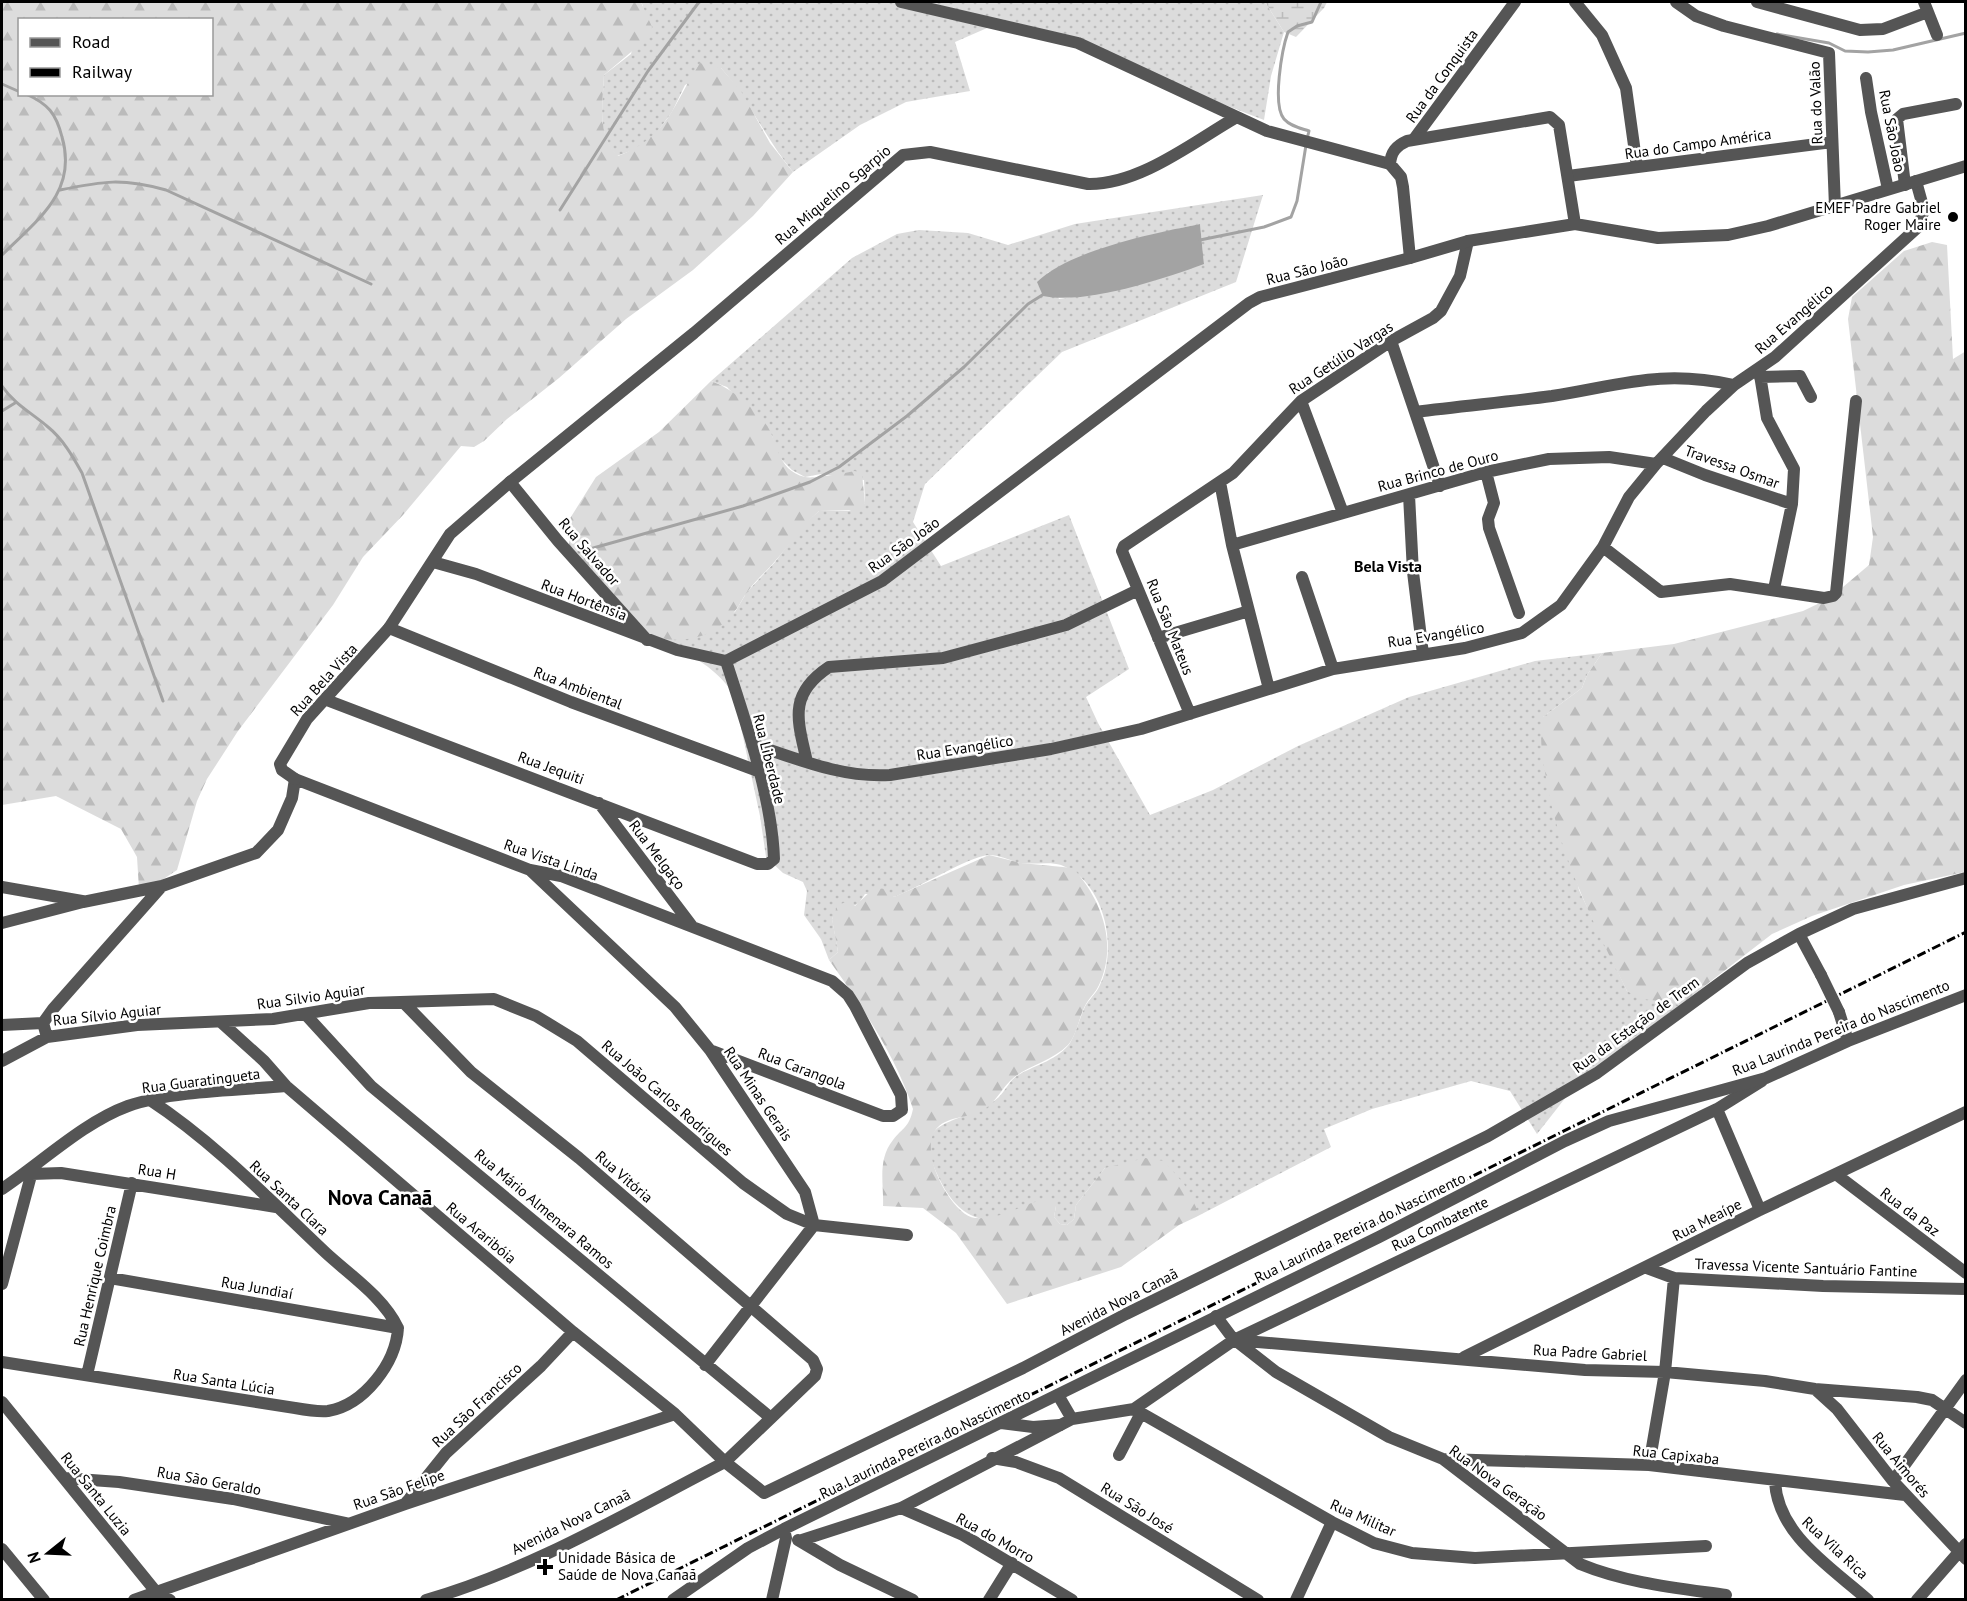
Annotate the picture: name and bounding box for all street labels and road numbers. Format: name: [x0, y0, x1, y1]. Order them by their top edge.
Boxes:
street label: Rua da Conquista: [1401, 25, 1482, 126]
street label: Rua do Valão: [1805, 61, 1826, 145]
street label: Rua São João: [1875, 88, 1910, 174]
street label: Rua do Campo América: [1623, 124, 1773, 163]
street label: Rua Miquelino Sgarpio: [771, 141, 894, 249]
street label: Rua São João: [1264, 250, 1350, 289]
street label: Rua Evangélico: [1751, 279, 1837, 358]
street label: Rua Getúlio Vargas: [1285, 317, 1396, 398]
street label: Travessa Osmar: [1682, 441, 1782, 492]
street label: Rua Brinco de Ouro: [1376, 445, 1500, 496]
street label: Rua São João: [864, 512, 943, 577]
street label: Rua Salvador: [555, 514, 624, 590]
street label: Rua Hortênsia: [539, 574, 630, 625]
street label: Rua São Mateus: [1143, 576, 1198, 678]
street label: Rua Evangélico: [1386, 617, 1486, 652]
street label: Rua Bela Vista: [286, 639, 361, 720]
street label: Rua Ambiental: [531, 662, 626, 713]
street label: Rua Liberdade: [749, 712, 790, 806]
street label: Rua Evangélico: [915, 730, 1015, 765]
street label: Rua Jequiti: [515, 747, 587, 788]
street label: Rua Melgaço: [625, 816, 690, 893]
street label: Rua Vista Linda: [501, 834, 601, 885]
street label: Rua da Estação de Trem: [1569, 972, 1703, 1077]
street label: Rua Laurinda Pereira do Nascimento: [1729, 975, 1952, 1080]
street label: Rua Silvio Aguiar: [256, 980, 366, 1013]
street label: Rua Sílvio Aguiar: [52, 999, 162, 1030]
street label: Rua João Carlos Rodrigues: [598, 1036, 737, 1160]
street label: Rua Minas Gerais: [720, 1043, 797, 1145]
street label: Rua Carangola: [755, 1043, 849, 1094]
street label: Rua Guaratingueta: [141, 1064, 261, 1097]
street label: Rua Mário Almenara Ramos: [471, 1145, 618, 1273]
street label: Rua Vitória: [592, 1147, 657, 1207]
street label: Rua Santa Clara: [246, 1156, 333, 1239]
street label: Rua H: [137, 1159, 178, 1184]
street label: Rua Laurinda Pereira do Nascimento: [1251, 1168, 1468, 1287]
street label: Rua da Paz: [1877, 1183, 1944, 1240]
street label: Rua Combatente: [1388, 1192, 1491, 1255]
street label: Rua Meaípe: [1669, 1194, 1744, 1245]
street label: Rua Araribóia: [442, 1198, 520, 1267]
street label: Rua Henrique Coimbra: [69, 1204, 120, 1348]
street label: Travessa Vicente Santuário Fantine: [1694, 1254, 1918, 1281]
street label: Avenida Nova Canaã: [1056, 1264, 1181, 1340]
street label: Rua Jundiaí: [220, 1272, 294, 1303]
street label: Rua Padre Gabriel: [1532, 1340, 1648, 1365]
street label: Rua São Francisco: [428, 1358, 525, 1451]
street label: Rua Santa Lúcia: [172, 1364, 276, 1399]
street label: Rua Laurinda Pereira do Nascimento: [816, 1384, 1033, 1503]
street label: Rua Aimorés: [1868, 1428, 1934, 1501]
street label: Rua Nova Geração: [1446, 1441, 1551, 1525]
street label: Rua Capixaba: [1632, 1441, 1720, 1468]
street label: Rua Santa Luzia: [57, 1448, 136, 1539]
street label: Rua São Geraldo: [155, 1462, 263, 1499]
street label: Rua São Felipe: [351, 1465, 447, 1514]
street label: Rua São José: [1097, 1478, 1177, 1537]
street label: Avenida Nova Canaã: [508, 1484, 633, 1559]
street label: Rua Militar: [1327, 1495, 1399, 1541]
street label: Rua do Morro: [953, 1508, 1038, 1567]
street label: Rua Vila Rica: [1798, 1512, 1872, 1583]

